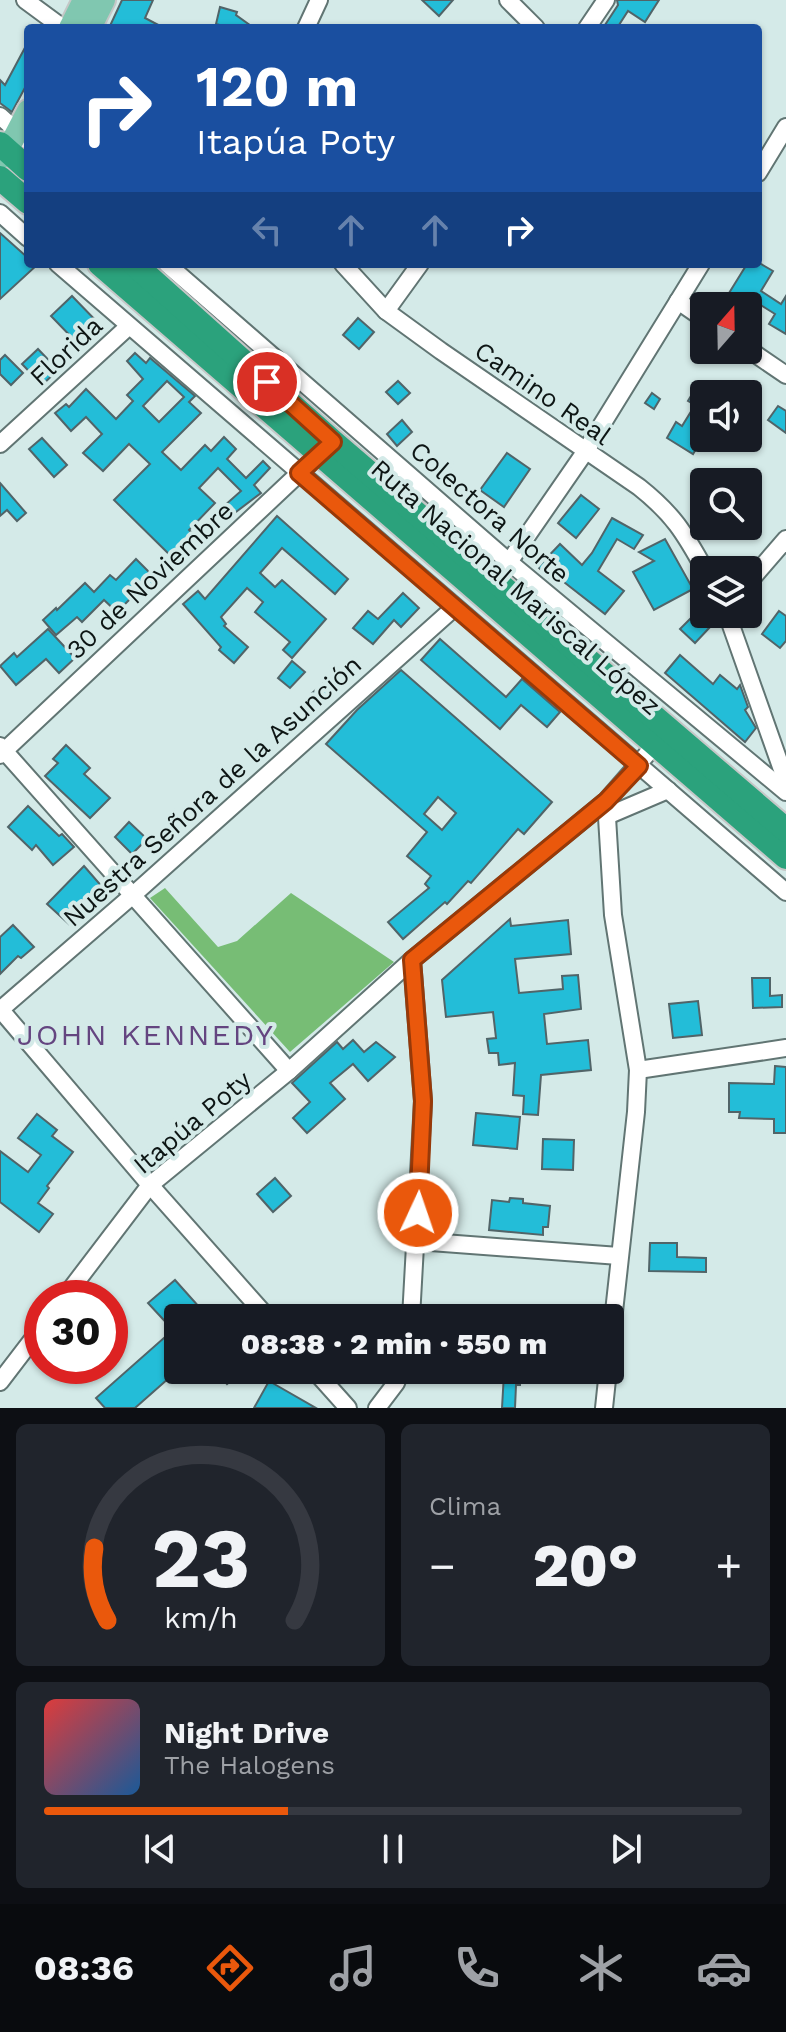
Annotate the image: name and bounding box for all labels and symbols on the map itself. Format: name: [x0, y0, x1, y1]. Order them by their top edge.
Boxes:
north arrow: [690, 292, 762, 364]
street label: Florida: [24, 310, 109, 392]
street label: Camino Real: [469, 335, 617, 451]
pin: [233, 348, 301, 416]
street label: Colectora Norte: [404, 435, 576, 589]
street label: Ruta Nacional Mariscal López: [365, 453, 667, 721]
street label: 30 de Noviembre: [61, 495, 239, 665]
street label: Nuestra Señora de la Asunción: [57, 649, 367, 933]
district label: JOHN KENNEDY: [17, 1017, 275, 1052]
street label: Itapúa Poty: [127, 1064, 257, 1180]
position arrow: [376, 1171, 460, 1255]
speed limit sign: 30: [24, 1280, 128, 1384]

